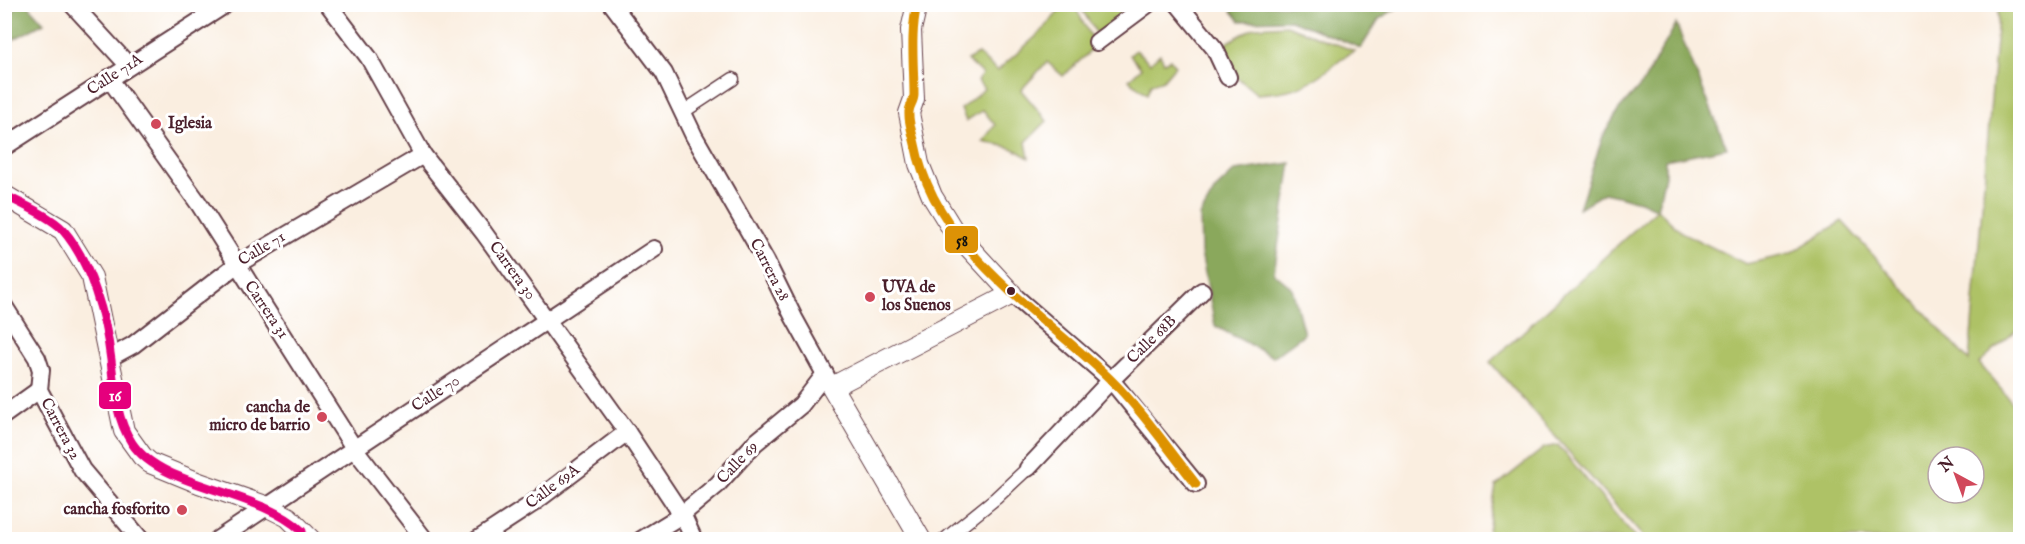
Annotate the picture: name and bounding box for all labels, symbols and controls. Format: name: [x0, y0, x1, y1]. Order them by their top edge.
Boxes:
street label: Calle 71A: [83, 49, 147, 100]
place label: Iglesia: [168, 114, 213, 134]
marker: Iglesia: [149, 117, 163, 131]
line badge: 58: [944, 225, 979, 254]
street label: Calle 71: [235, 227, 289, 271]
text: 58: [956, 232, 968, 252]
street label: Carrera 28: [745, 235, 793, 305]
street label: Carrera 30: [484, 238, 540, 304]
street label: Carrera 31: [239, 277, 293, 343]
place label: UVA de los Suenos: [881, 278, 951, 316]
unlabelled marker: [1005, 285, 1017, 297]
marker: UVA de los Suenos: [863, 290, 877, 304]
street label: Calle 68B: [1123, 311, 1181, 369]
street label: Calle 70: [408, 371, 464, 417]
line badge: 16: [98, 381, 132, 410]
text: 16: [109, 387, 123, 407]
street label: Carrera 32: [35, 395, 85, 463]
place label: cancha de micro de barrio: [209, 398, 311, 436]
marker: cancha de micro de barrio: [315, 410, 329, 424]
street label: Calle 69: [713, 437, 763, 489]
north arrow: [1926, 445, 1986, 505]
text: N: [1935, 453, 1959, 478]
street label: Calle 69A: [522, 460, 585, 514]
place label: cancha fosforito: [63, 500, 170, 520]
marker: cancha fosforito: [175, 503, 189, 517]

